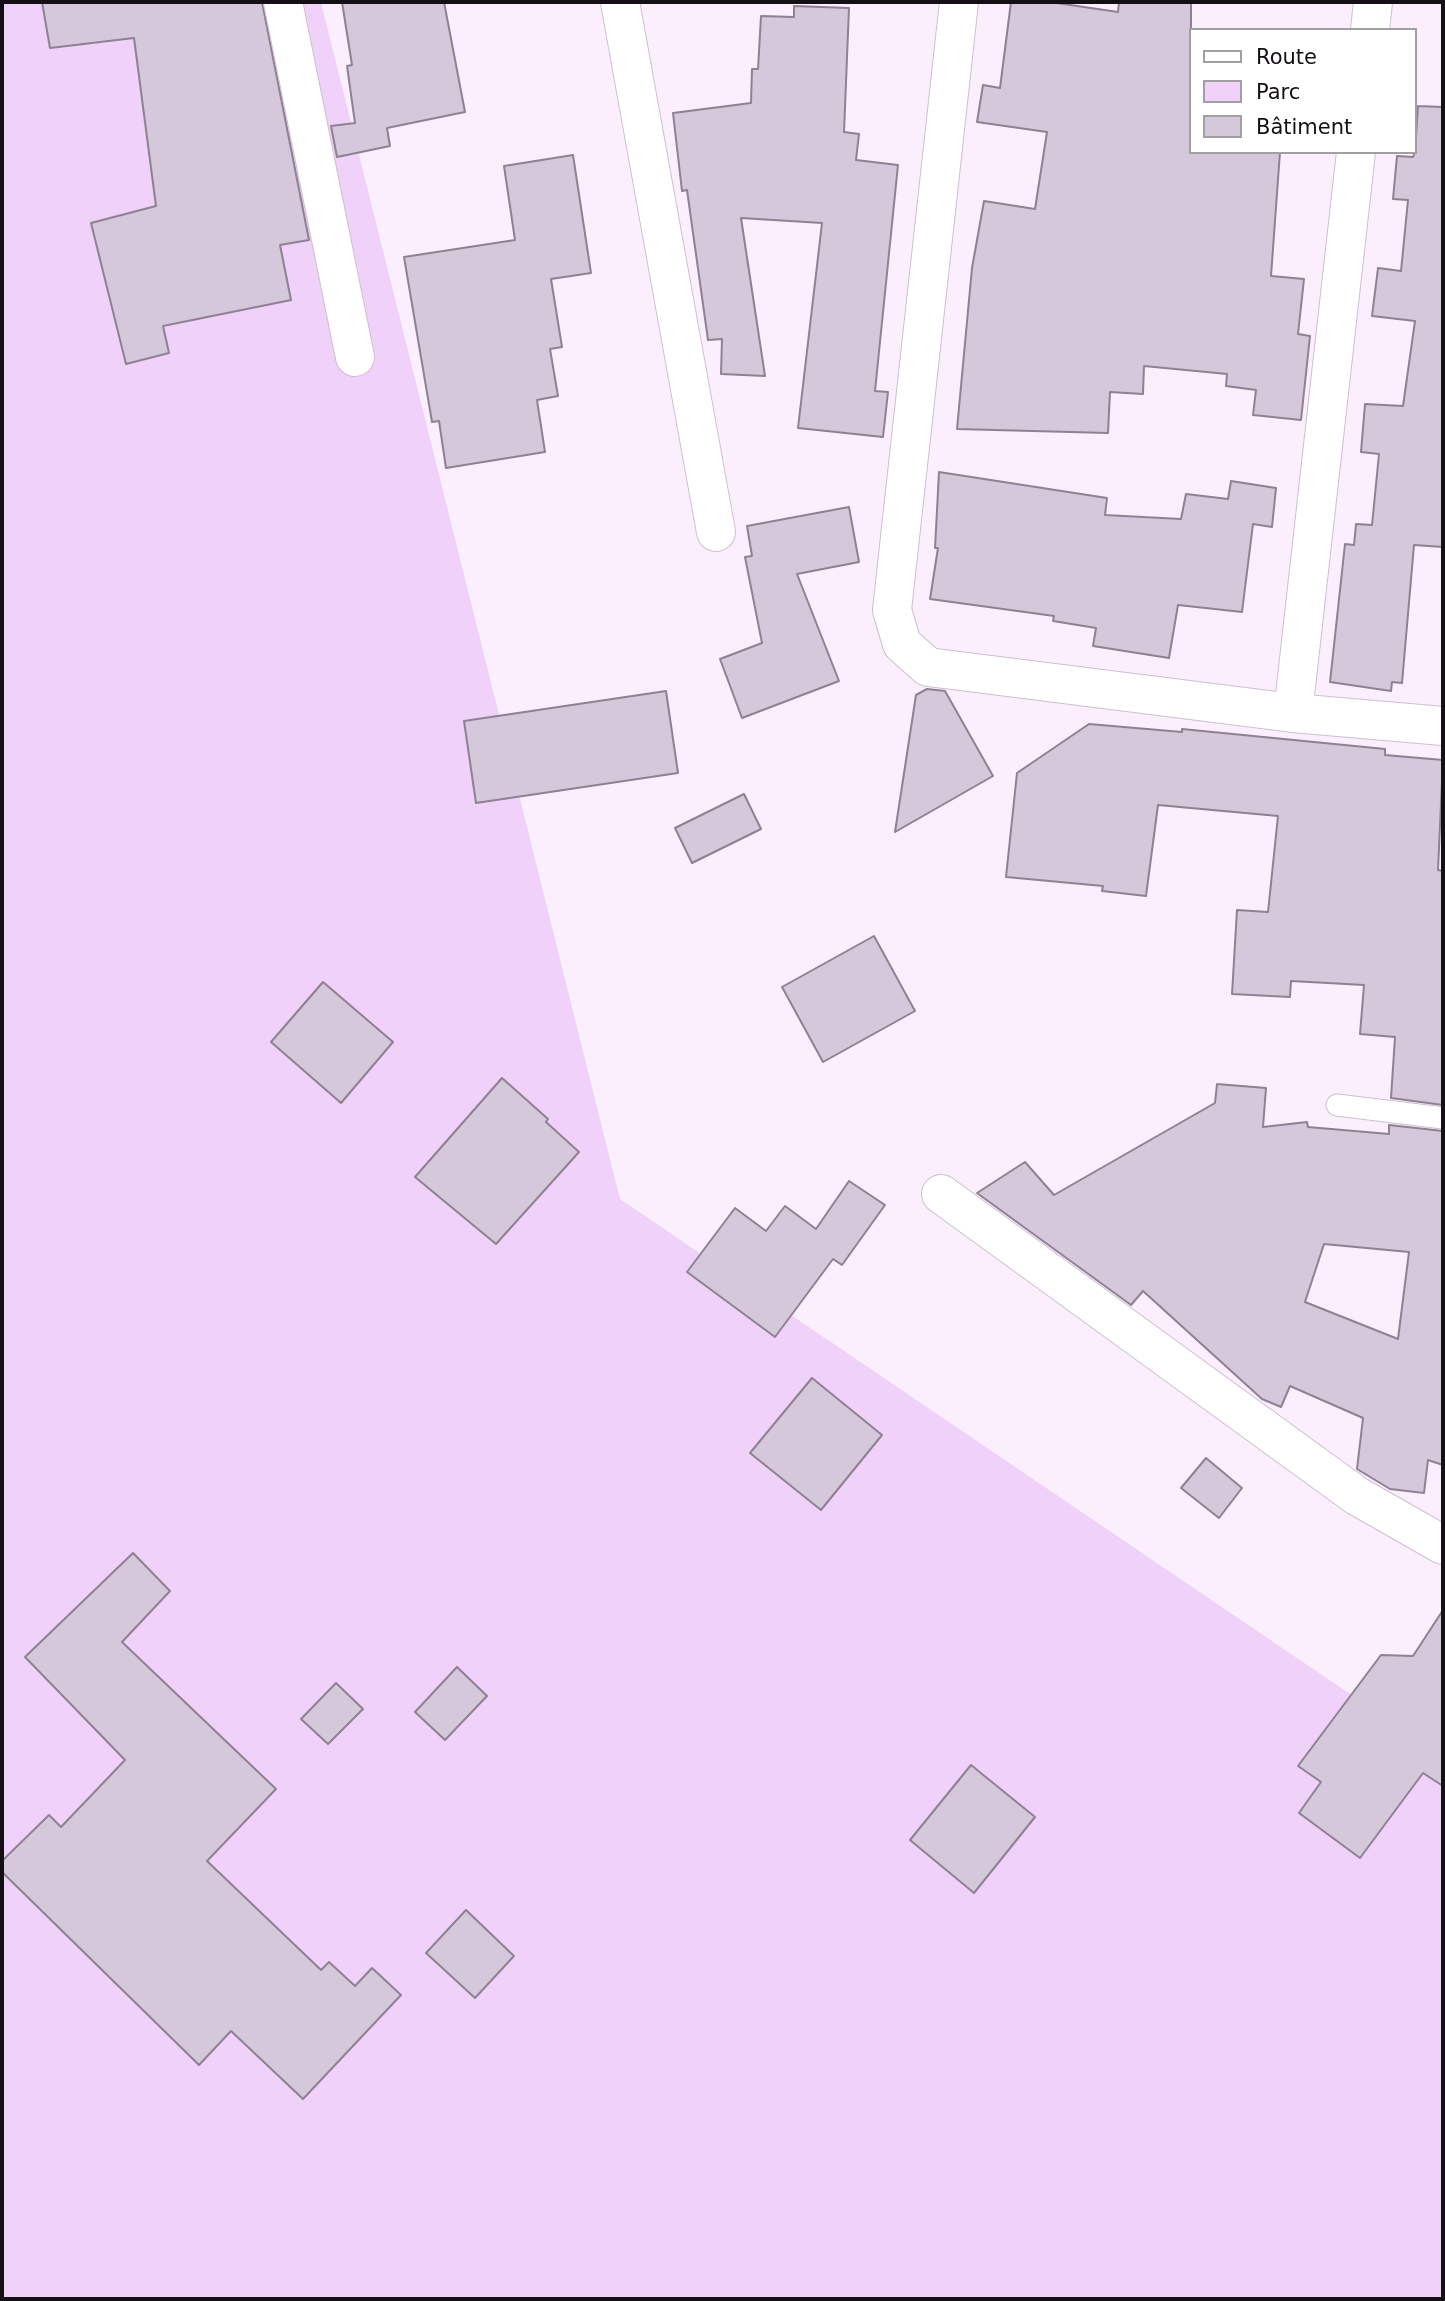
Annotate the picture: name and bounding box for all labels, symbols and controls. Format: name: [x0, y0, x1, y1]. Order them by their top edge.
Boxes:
legend: [1190, 28, 1417, 154]
text: Route: [1256, 45, 1317, 69]
text: Parc: [1256, 80, 1300, 104]
text: Bâtiment: [1256, 115, 1352, 139]

